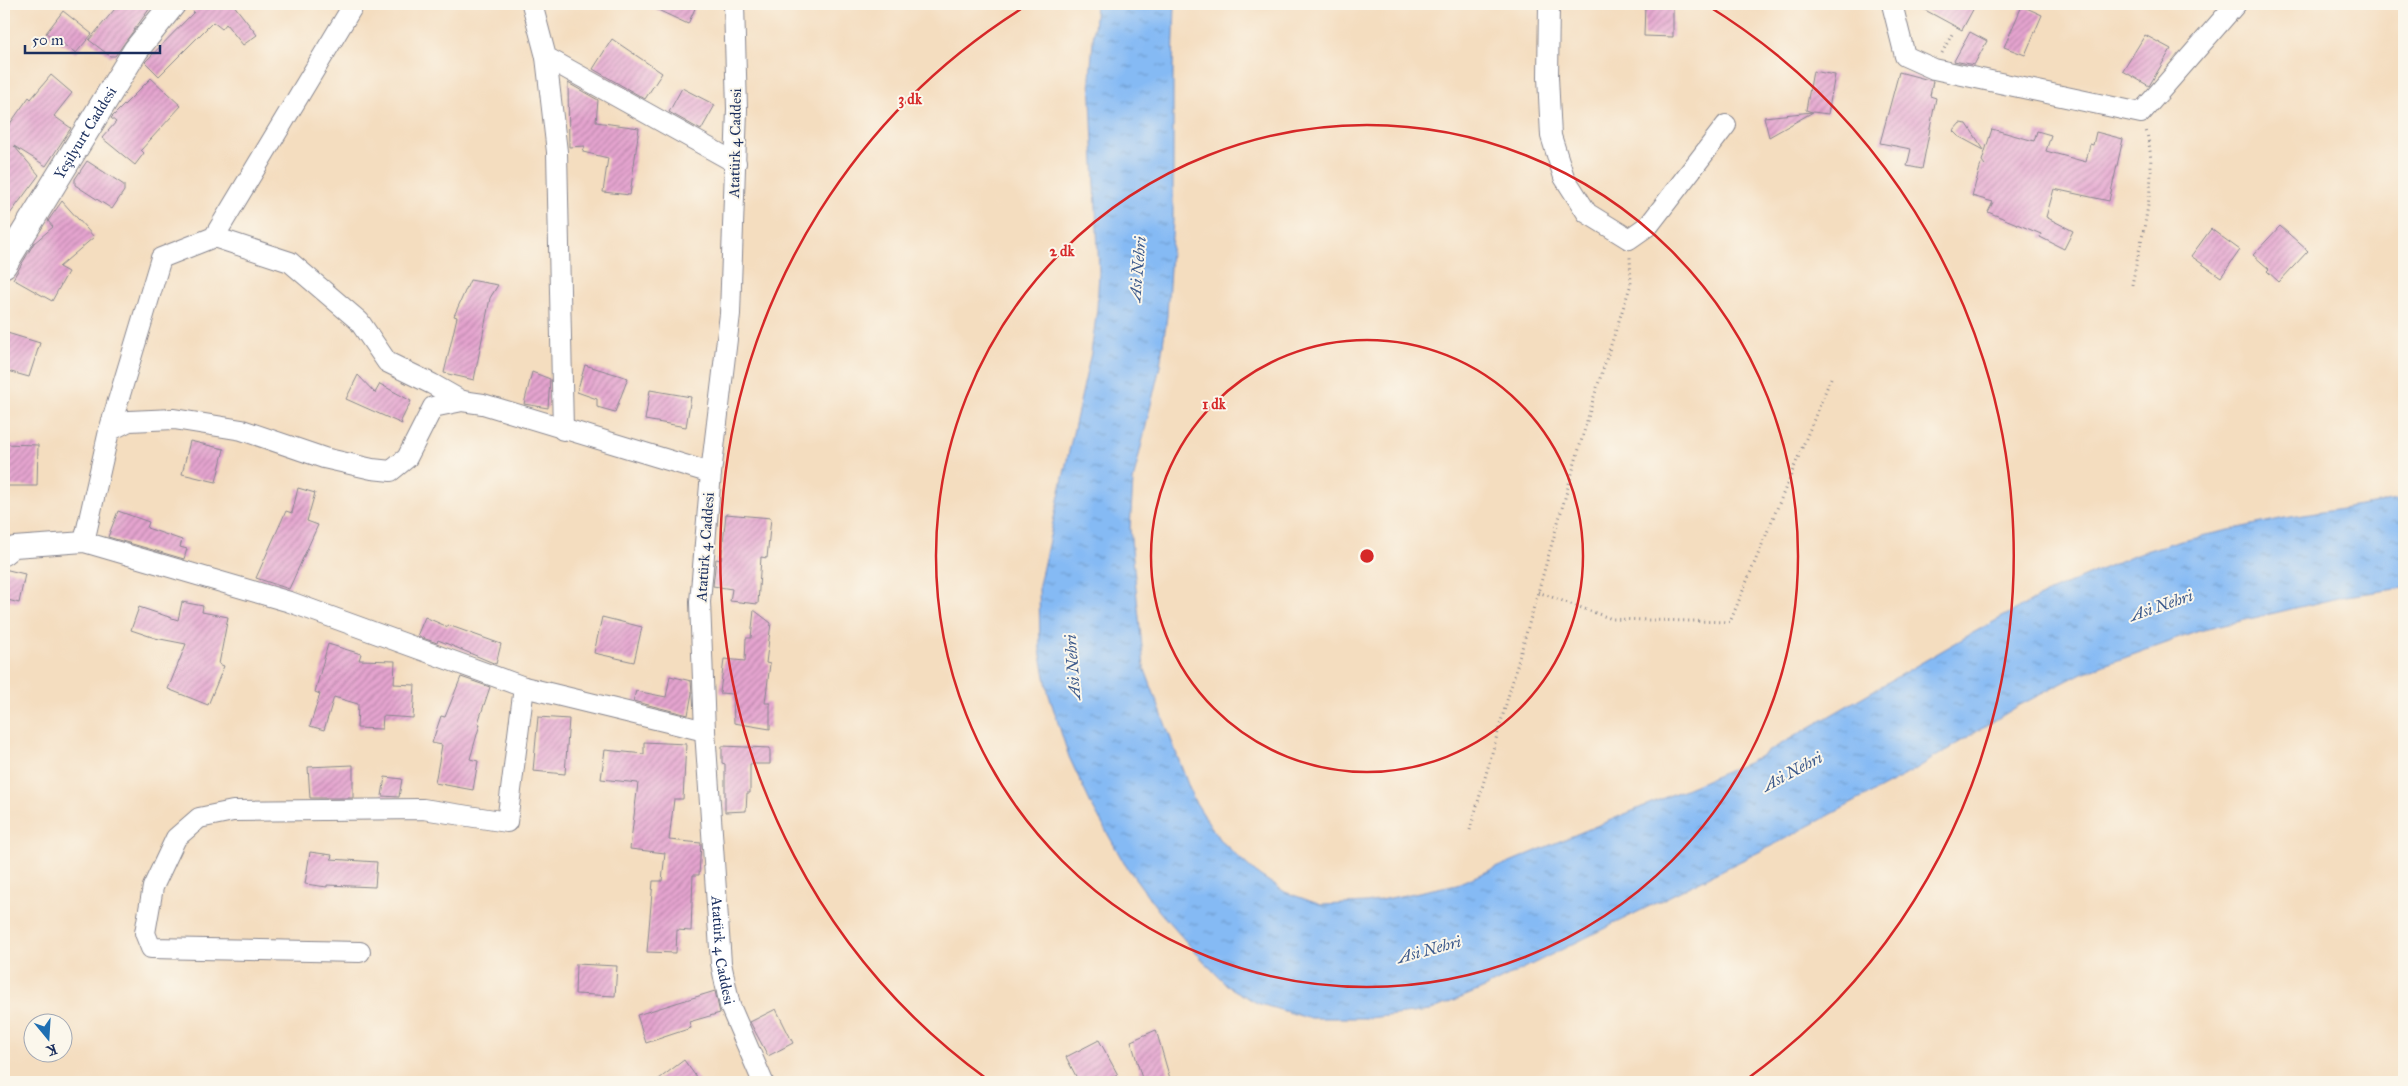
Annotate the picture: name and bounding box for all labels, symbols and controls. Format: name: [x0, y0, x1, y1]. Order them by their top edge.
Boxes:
scale bar: [25, 22, 160, 54]
text: 50 m: [32, 31, 64, 49]
street label: Yeşilyurt Caddesi: [50, 83, 120, 182]
street label: Atatürk 4 Caddesi: [725, 88, 745, 199]
text: 3 dk: [898, 90, 923, 109]
water label: Asi Nehri: [1125, 235, 1150, 304]
text: 2 dk: [1049, 242, 1076, 260]
text: 1 dk: [1202, 395, 1227, 413]
street label: Atatürk 4 Caddesi: [692, 492, 718, 603]
centre of rings: [1358, 547, 1376, 565]
water label: Asi Nehri: [2125, 586, 2195, 626]
water label: Asi Nehri: [1061, 633, 1084, 702]
water label: Asi Nehri: [1757, 748, 1826, 796]
street label: Atatürk 4 Caddesi: [707, 894, 739, 1006]
water label: Asi Nehri: [1393, 932, 1463, 968]
north arrow: [22, 1014, 72, 1064]
text: K: [44, 1040, 59, 1060]

